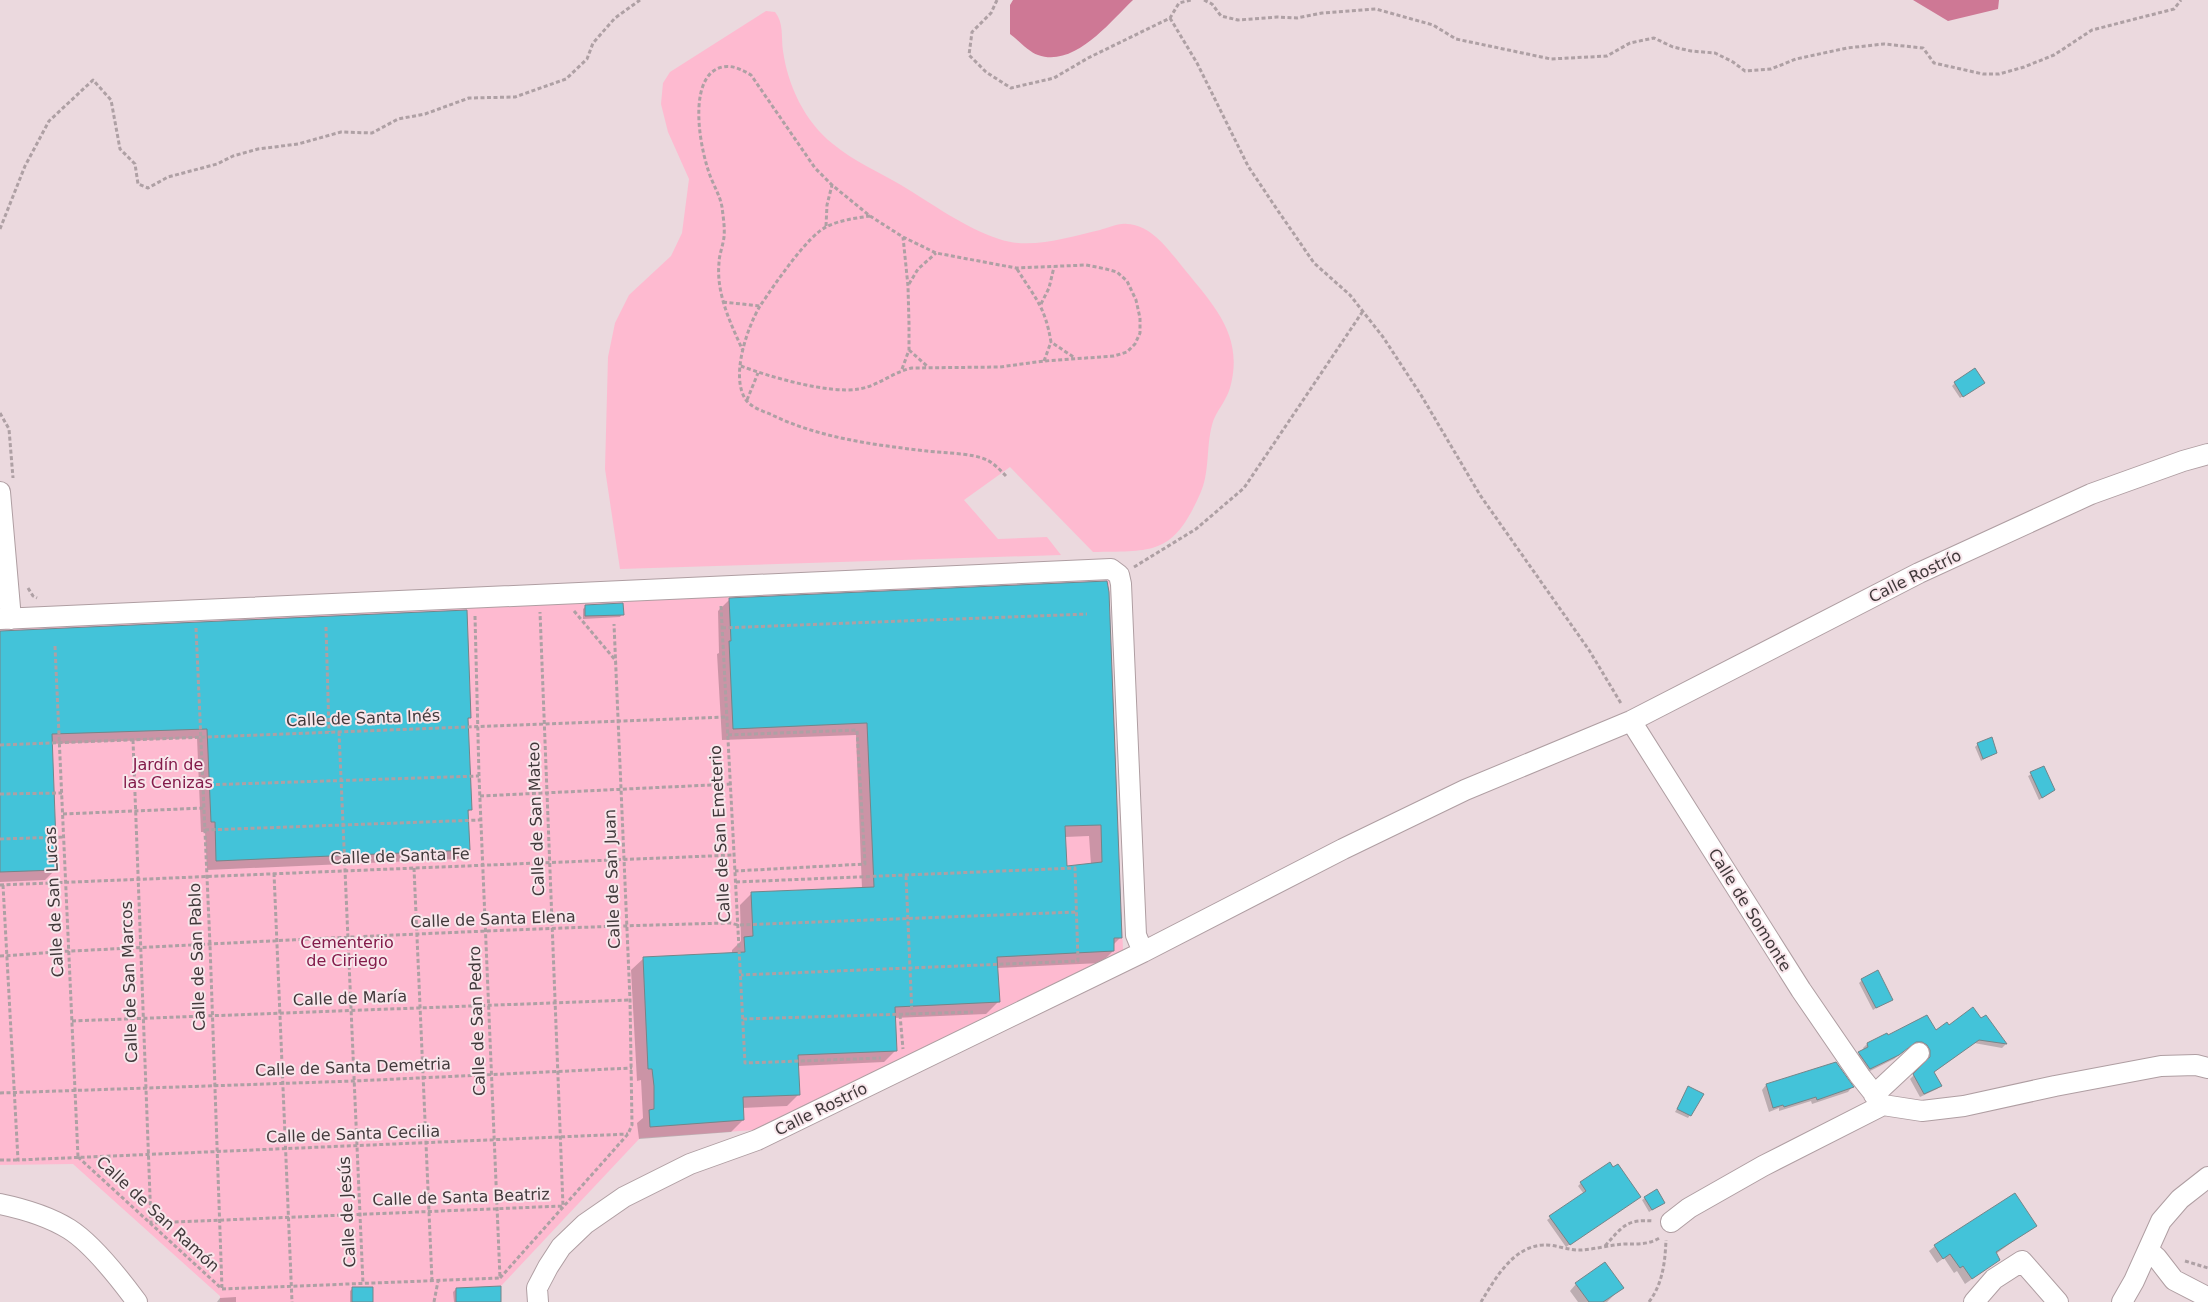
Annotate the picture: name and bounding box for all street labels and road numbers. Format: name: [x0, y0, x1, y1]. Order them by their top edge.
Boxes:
street label: Calle Rostrío: [1866, 545, 1964, 607]
street label: Calle de Santa Inés: [286, 706, 440, 730]
street label: Calle de San Mateo: [524, 741, 548, 897]
street label: Calle de San Emeterio: [706, 745, 734, 923]
street label: Calle de San Juan: [600, 809, 624, 949]
street label: Calle de San Lucas: [41, 826, 67, 978]
street label: Calle de Santa Fe: [330, 844, 470, 868]
street label: Calle de Somonte: [1704, 845, 1796, 975]
street label: Calle de San Pablo: [185, 883, 209, 1031]
street label: Calle de San Marcos: [117, 901, 141, 1063]
street label: Calle de Santa Elena: [410, 907, 576, 931]
street label: Calle de San Pedro: [465, 946, 489, 1096]
street label: Calle de María: [293, 987, 407, 1009]
street label: Calle de Santa Demetria: [255, 1054, 451, 1080]
street label: Calle Rostrío: [772, 1078, 870, 1140]
street label: Calle de Santa Cecilia: [266, 1121, 440, 1147]
street label: Calle de San Ramón: [93, 1152, 223, 1276]
street label: Calle de Jesús: [335, 1156, 359, 1268]
street label: Calle de Santa Beatriz: [372, 1184, 550, 1210]

